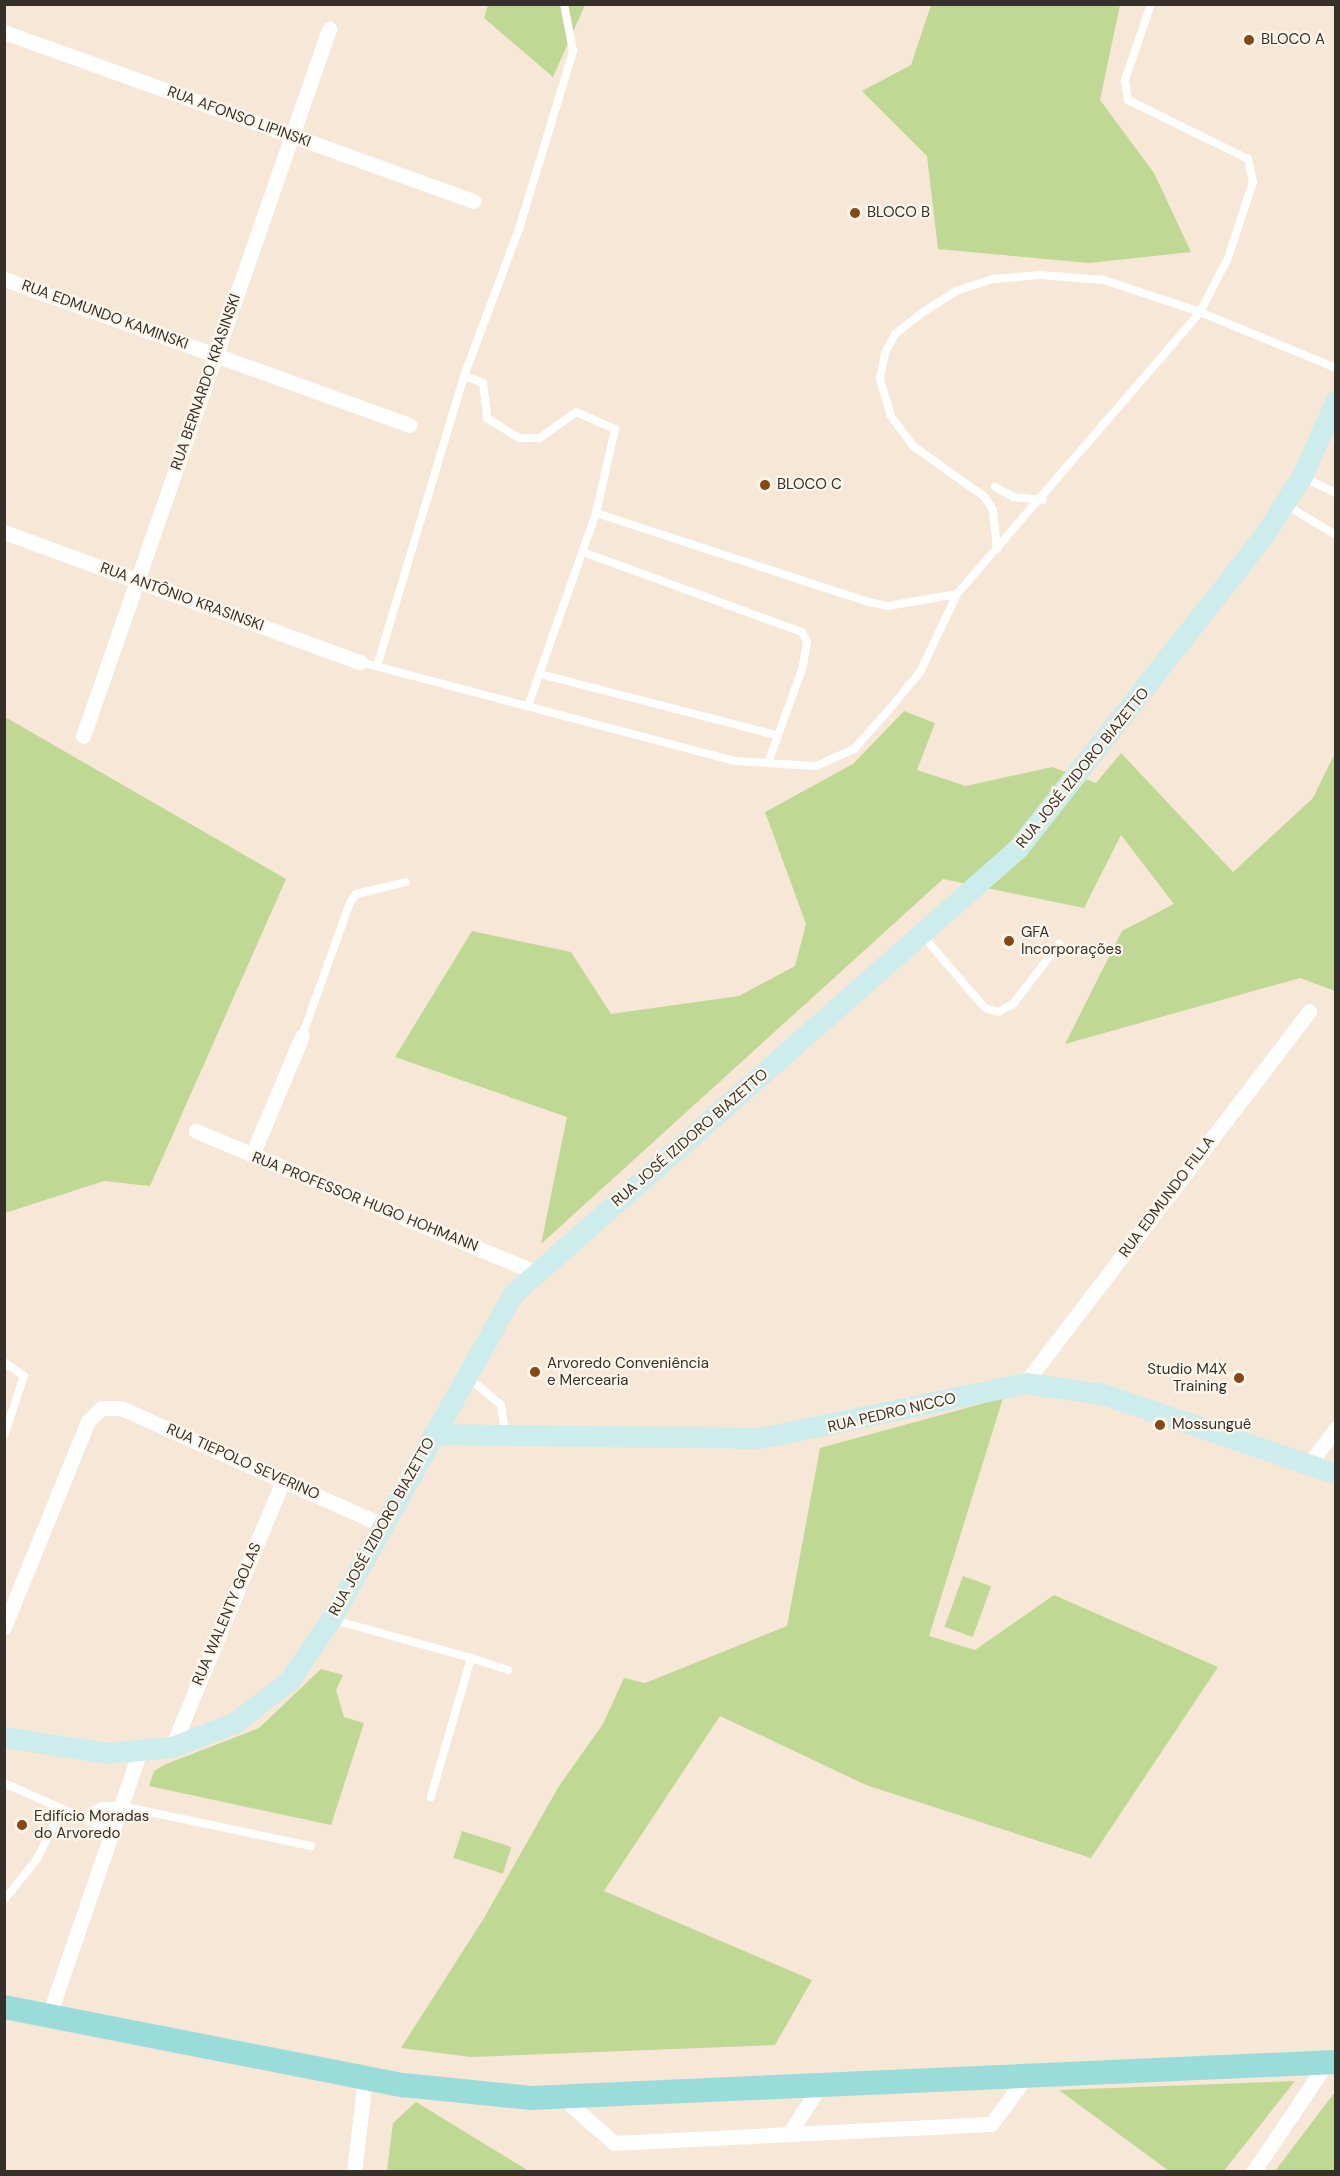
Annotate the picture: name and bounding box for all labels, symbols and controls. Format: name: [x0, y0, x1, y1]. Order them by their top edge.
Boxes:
place label: BLOCO A: [1261, 31, 1325, 49]
marker: BLOCO A: [1242, 33, 1256, 47]
street label: RUA AFONSO LIPINSKI: [165, 83, 313, 151]
place label: BLOCO B: [867, 204, 930, 222]
marker: BLOCO B: [848, 206, 862, 220]
street label: RUA EDMUNDO KAMINSKI: [19, 276, 191, 354]
street label: RUA BERNARDO KRASINSKI: [167, 292, 245, 472]
place label: BLOCO C: [777, 476, 842, 494]
marker: BLOCO C: [758, 478, 772, 492]
street label: RUA ANTÔNIO KRASINSKI: [98, 559, 266, 635]
street label: RUA JOSÉ IZIDORO BIAZETTO: [1013, 684, 1153, 852]
place label: GFA Incorporações: [1021, 923, 1122, 958]
marker: GFA Incorporações: [1002, 934, 1016, 948]
street label: RUA JOSÉ IZIDORO BIAZETTO: [608, 1065, 772, 1211]
street label: RUA EDMUNDO FILLA: [1116, 1133, 1218, 1261]
street label: RUA PROFESSOR HUGO HOHMANN: [249, 1148, 481, 1256]
place label: Arvoredo Conveniência e Mercearia: [547, 1354, 709, 1389]
place label: Studio M4X Training: [1147, 1360, 1227, 1395]
marker: Arvoredo Conveniência e Mercearia: [528, 1365, 542, 1379]
marker: Studio M4X Training: [1232, 1371, 1246, 1385]
street label: RUA PEDRO NICCO: [826, 1389, 958, 1437]
place label: Mossunguê: [1172, 1416, 1251, 1434]
marker: Mossunguê: [1153, 1418, 1167, 1432]
street label: RUA TIEPOLO SEVERINO: [164, 1420, 322, 1504]
street label: RUA JOSÉ IZIDORO BIAZETTO: [325, 1435, 439, 1619]
street label: RUA WALENTY GOLAS: [189, 1540, 265, 1688]
place label: Edifício Moradas do Arvoredo: [34, 1807, 149, 1842]
marker: Edifício Moradas do Arvoredo: [15, 1818, 29, 1832]

